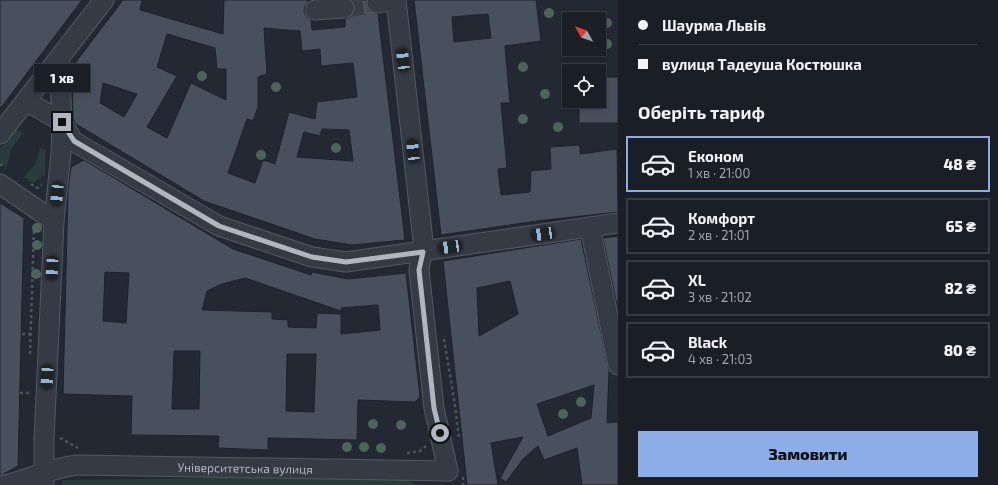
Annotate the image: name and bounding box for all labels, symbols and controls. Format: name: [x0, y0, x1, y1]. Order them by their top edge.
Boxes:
north arrow: [562, 12, 606, 56]
map controls: [562, 12, 606, 108]
text: Шаурма Львів: [662, 16, 766, 34]
car: [396, 47, 410, 73]
text: вулиця Тадеуша Костюшка: [662, 55, 862, 73]
callout: 1 хв: [34, 64, 90, 92]
button: locate: [562, 64, 606, 108]
text: 1 хв: [50, 70, 74, 86]
text: Оберіть тариф: [638, 101, 765, 123]
route end: [53, 113, 71, 131]
car: [406, 138, 420, 164]
icon: car: [640, 146, 676, 182]
text: Економ: [688, 147, 744, 165]
text: 48 ₴: [944, 155, 976, 173]
text: 1 хв · 21:00: [688, 165, 750, 181]
car: [50, 182, 64, 206]
icon: car: [640, 208, 676, 244]
text: Комфорт: [688, 209, 755, 227]
text: 65 ₴: [945, 217, 976, 235]
car: [530, 226, 556, 242]
text: 2 хв · 21:01: [688, 227, 750, 243]
car: [437, 239, 463, 255]
car: [45, 256, 59, 280]
icon: car: [640, 270, 676, 306]
text: XL: [688, 271, 706, 289]
text: 82 ₴: [944, 279, 976, 297]
text: 3 хв · 21:02: [688, 289, 752, 305]
icon: car: [640, 332, 676, 368]
text: Black: [688, 333, 727, 351]
text: 80 ₴: [944, 341, 976, 359]
text: 4 хв · 21:03: [688, 351, 752, 367]
car: [40, 365, 54, 389]
route start: [431, 424, 449, 442]
button: Замовити: [638, 431, 978, 477]
street label: Університетська вулиця: [177, 460, 313, 476]

